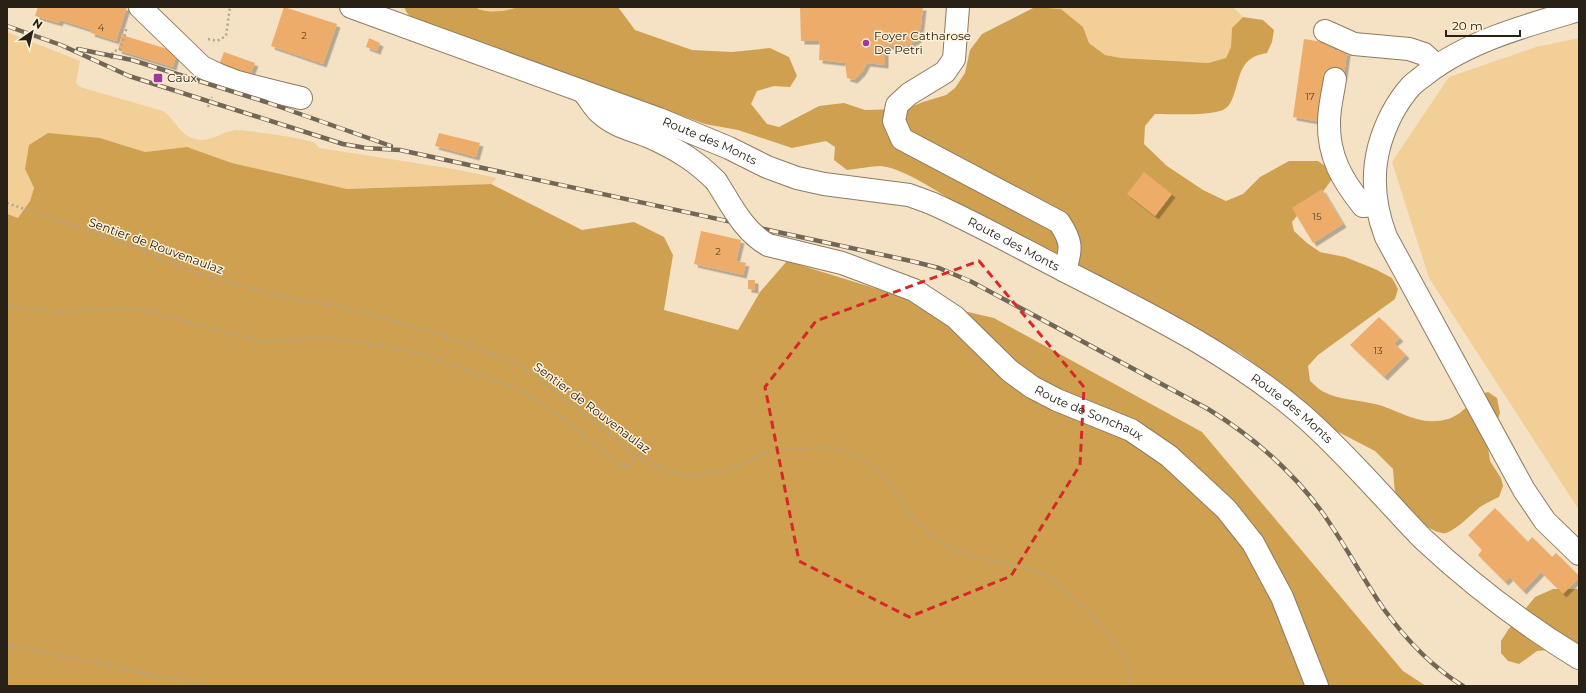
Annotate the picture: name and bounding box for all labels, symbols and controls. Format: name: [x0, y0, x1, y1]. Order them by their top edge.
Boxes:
north arrow: [12, 12, 52, 52]
scale bar: [1446, 12, 1520, 38]
text: N: [30, 15, 45, 32]
text: 20 m: [1452, 18, 1483, 33]
house number: 4: [98, 21, 105, 34]
place label: Foyer Catharose De Petri: [874, 28, 971, 57]
house number: 2: [301, 29, 307, 42]
marker: Foyer Catharose De Petri: [861, 38, 871, 48]
place label: Caux: [167, 70, 198, 85]
marker: Caux: [152, 72, 164, 84]
house number: 17: [1305, 90, 1315, 103]
street label: Route des Monts: [660, 113, 760, 168]
house number: 15: [1312, 210, 1322, 223]
street label: Sentier de Rouvenaulaz: [87, 214, 226, 277]
street label: Route des Monts: [965, 214, 1062, 274]
house number: 2: [715, 245, 721, 258]
house number: 13: [1373, 344, 1383, 357]
street label: Sentier de Rouvenaulaz: [531, 359, 654, 456]
street label: Route des Monts: [1248, 370, 1336, 446]
street label: Route de Sonchaux: [1032, 382, 1147, 444]

